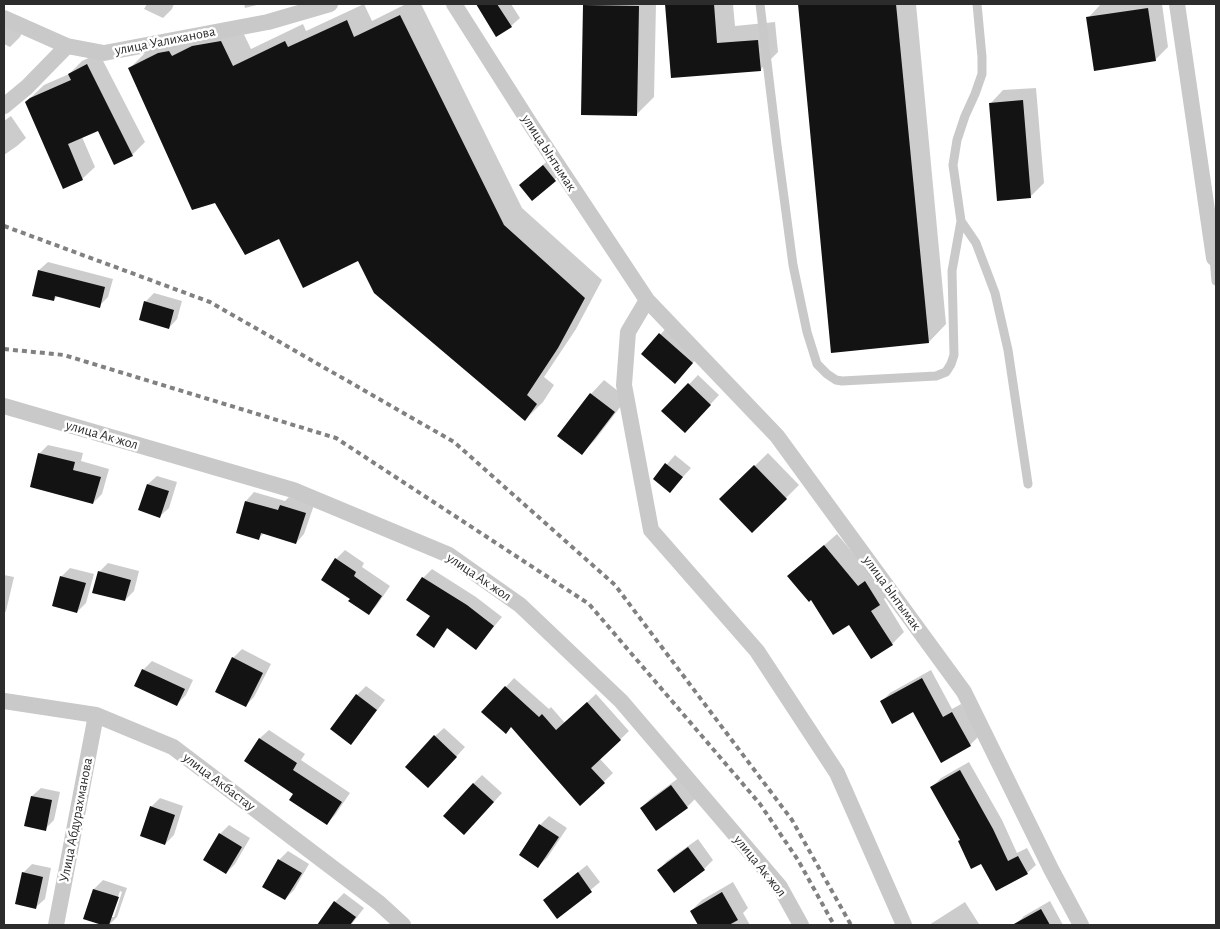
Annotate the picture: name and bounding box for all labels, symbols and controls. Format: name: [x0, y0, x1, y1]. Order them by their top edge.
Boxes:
street label: улица Уалиханова: [113, 23, 217, 59]
street label: улица Ынтымак: [518, 111, 580, 195]
street label: улица Ак жол: [64, 417, 140, 453]
street label: улица Ак жол: [443, 549, 515, 605]
street label: улица Ынтымак: [859, 552, 925, 634]
street label: улица Акбастау: [179, 749, 259, 815]
street label: Улица Абдурахманова: [56, 756, 96, 884]
street label: улица Ак жол: [730, 832, 790, 900]

